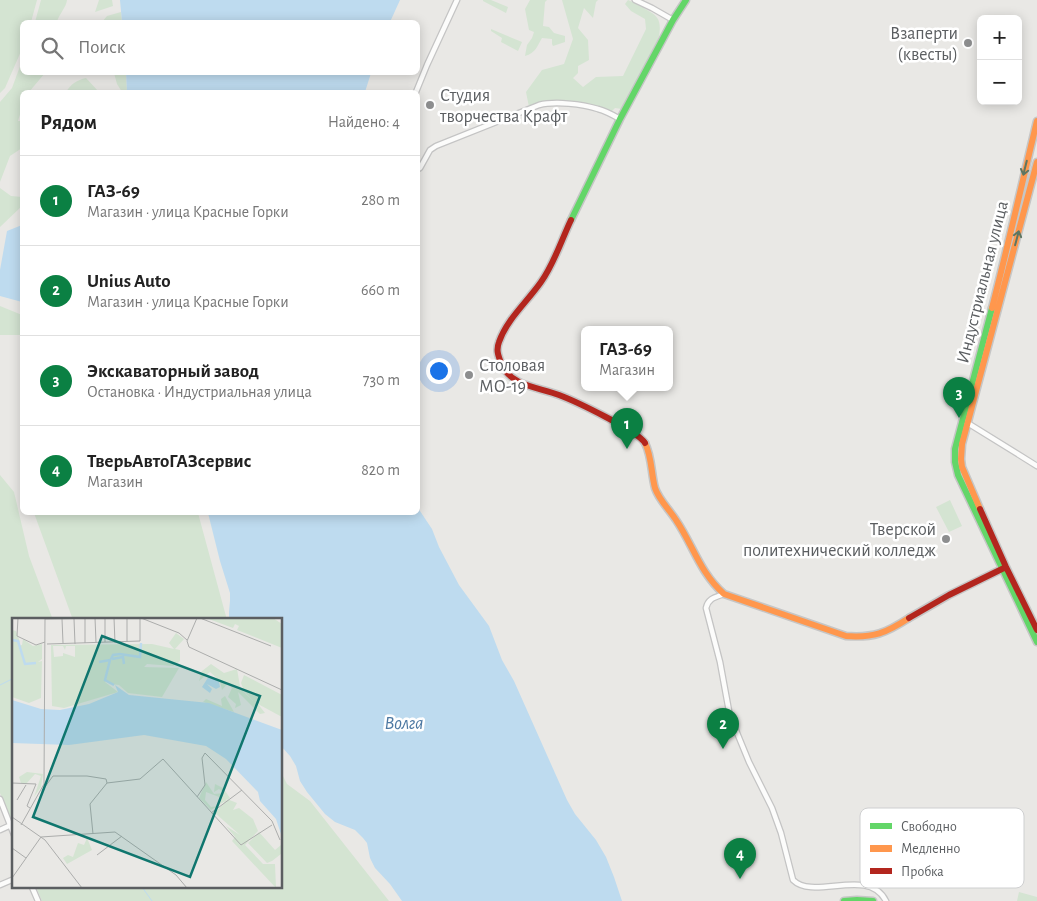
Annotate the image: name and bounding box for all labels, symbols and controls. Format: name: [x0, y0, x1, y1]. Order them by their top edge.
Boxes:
map controls: [977, 15, 1022, 105]
button: +: [977, 15, 1022, 60]
search box: [20, 20, 420, 75]
place label: Взаперти (квесты): [890, 25, 958, 64]
icon: search: [38, 34, 66, 62]
marker: Взаперти (квесты): [962, 37, 974, 49]
text: Поиск: [78, 38, 125, 57]
button: −: [977, 60, 1022, 105]
place label: Студия творчества Крафт: [439, 87, 568, 126]
marker: Студия творчества Крафт: [424, 99, 436, 111]
text: Рядом: [40, 112, 97, 133]
text: Найдено: 4: [328, 114, 400, 130]
one-way arrow: [1020, 160, 1029, 176]
text: ГАЗ-69: [87, 182, 140, 201]
text: 1: [53, 192, 59, 208]
text: 280 m: [361, 192, 400, 208]
street label: Индустриальная улица: [954, 199, 1012, 365]
text: Магазин · улица Красные Горки: [87, 204, 289, 220]
one-way arrow: [1012, 230, 1022, 246]
text: Unius Auto: [87, 272, 171, 291]
text: 2: [52, 282, 60, 298]
text: 660 m: [361, 282, 400, 298]
text: Магазин · улица Красные Горки: [87, 294, 289, 310]
popup: [581, 326, 673, 391]
text: ГАЗ-69: [599, 340, 652, 359]
place label: Столовая МО-19: [479, 357, 545, 396]
your location: [426, 358, 452, 384]
text: Экскаваторный завод: [87, 362, 259, 381]
text: Магазин: [599, 362, 655, 378]
marker: Столовая МО-19: [463, 369, 475, 381]
text: 3: [53, 372, 59, 388]
text: 730 m: [363, 372, 400, 388]
pin: 3: [943, 377, 975, 418]
text: Остановка · Индустриальная улица: [87, 384, 312, 400]
pin: 1: [611, 408, 643, 449]
text: ТверьАвтоГАЗсервис: [87, 452, 251, 471]
text: 4: [52, 462, 60, 478]
text: 820 m: [361, 462, 400, 478]
text: Магазин: [87, 474, 143, 490]
place label: Тверской политехнический колледж: [743, 521, 936, 560]
marker: Тверской политехнический колледж: [940, 533, 952, 545]
inset map: [12, 618, 282, 888]
pin: 2: [707, 708, 739, 749]
water label: Волга: [385, 714, 424, 733]
legend: [860, 808, 1024, 888]
text: Свободно: [901, 820, 957, 834]
pin: 4: [724, 838, 756, 879]
text: Медленно: [901, 842, 960, 856]
text: Пробка: [901, 865, 944, 879]

